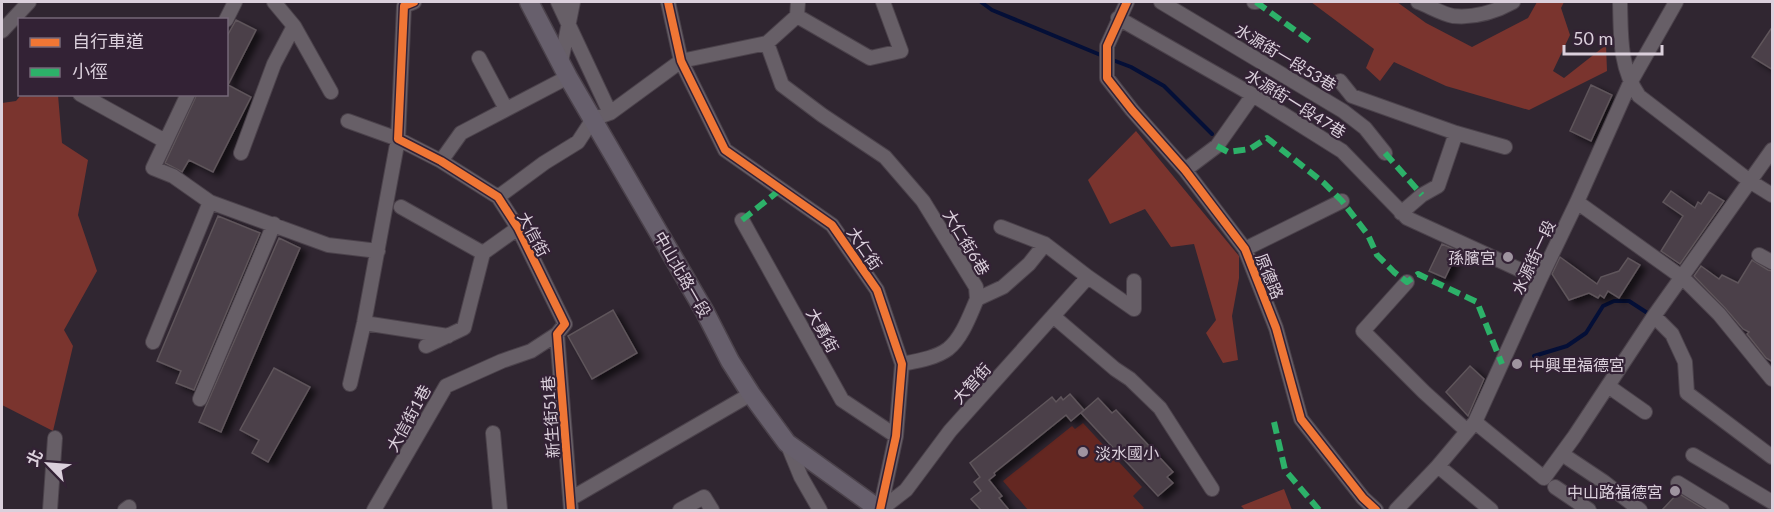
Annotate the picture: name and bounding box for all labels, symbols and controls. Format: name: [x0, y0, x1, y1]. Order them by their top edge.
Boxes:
legend: [18, 18, 228, 96]
scale bar: [1564, 18, 1662, 56]
street label: 水源街一段53巷: [1232, 19, 1340, 95]
text: 50 m: [1573, 27, 1613, 49]
text: 自行車道: [72, 30, 144, 52]
text: 小徑: [72, 60, 108, 82]
street label: 水源街一段47巷: [1242, 65, 1350, 141]
street label: 大仁街6巷: [940, 206, 994, 278]
street label: 大信街: [514, 208, 554, 260]
street label: 水源街一段: [1507, 217, 1559, 297]
street label: 大仁街: [844, 223, 886, 273]
street label: 中山北路一段: [651, 228, 715, 320]
place label: 孫臏宮: [1448, 248, 1496, 267]
street label: 原德路: [1252, 250, 1288, 302]
marker: 孫臏宮: [1501, 250, 1515, 264]
street label: 大勇街: [803, 304, 843, 356]
place label: 中興里福德宮: [1529, 355, 1625, 374]
marker: 中興里福德宮: [1510, 357, 1524, 371]
street label: 大智街: [948, 359, 994, 407]
street label: 新生街51巷: [538, 375, 562, 459]
street label: 大信街1巷: [382, 381, 434, 455]
north arrow: [18, 434, 78, 494]
place label: 淡水國小: [1095, 443, 1159, 462]
marker: 淡水國小: [1076, 445, 1090, 459]
text: 北: [22, 446, 46, 469]
place label: 中山路福德宮: [1567, 482, 1663, 501]
marker: 中山路福德宮: [1668, 484, 1682, 498]

